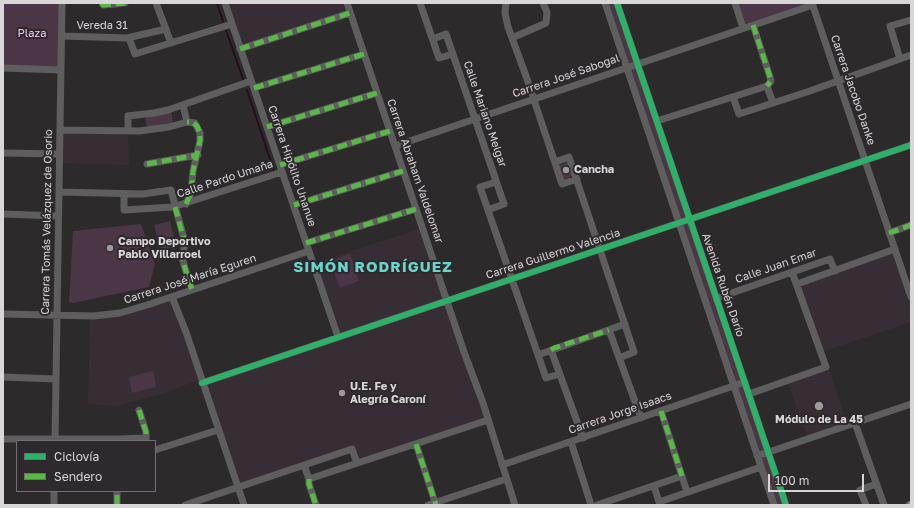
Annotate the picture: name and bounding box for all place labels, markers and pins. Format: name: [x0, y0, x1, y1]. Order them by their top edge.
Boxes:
place label: Cancha: [574, 163, 614, 177]
marker: Cancha: [561, 165, 571, 175]
place label: Campo Deportivo Pablo Villarroel: [118, 235, 211, 261]
marker: Campo Deportivo Pablo Villarroel: [105, 243, 115, 253]
place label: U.E. Fe y Alegría Caroní: [350, 380, 426, 406]
marker: U.E. Fe y Alegría Caroní: [337, 388, 347, 398]
marker: Módulo de La 45: [813, 400, 825, 412]
place label: Módulo de La 45: [775, 413, 863, 427]

